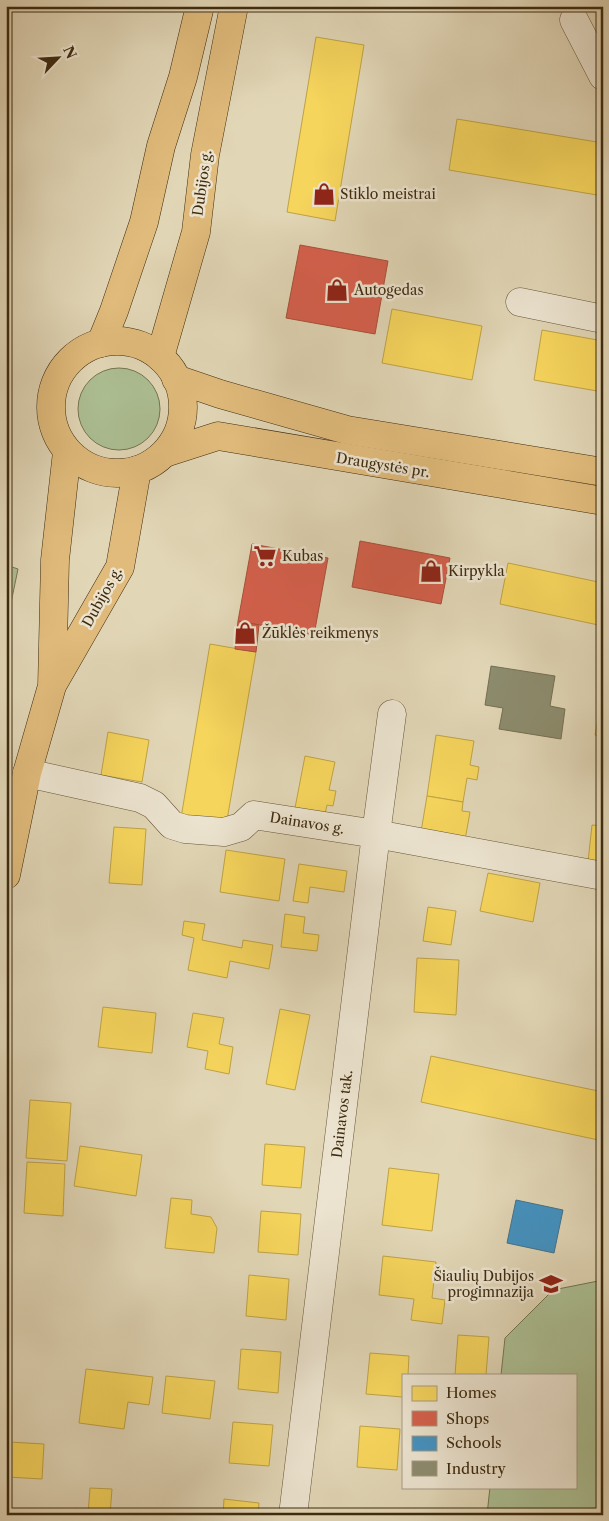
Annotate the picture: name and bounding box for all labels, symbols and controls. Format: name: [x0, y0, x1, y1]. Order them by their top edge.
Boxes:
north arrow: [32, 32, 82, 82]
text: N: [59, 43, 81, 62]
street label: Dubijos g.: [188, 149, 216, 217]
shop icon: Stiklo meistrai: [311, 181, 337, 207]
place label: Stiklo meistrai: [340, 185, 436, 203]
shop icon: Autogedas: [324, 277, 350, 303]
place label: Autogedas: [353, 281, 424, 299]
street label: Draugystės pr.: [335, 449, 431, 481]
supermarket icon: Kubas: [252, 543, 278, 569]
place label: Kubas: [282, 547, 323, 565]
shop icon: Kirpykla: [418, 558, 444, 584]
place label: Kirpykla: [448, 562, 505, 580]
street label: Dubijos g.: [78, 564, 126, 630]
shop icon: Žūklės reikmenys: [232, 620, 258, 646]
place label: Žūklės reikmenys: [262, 623, 379, 642]
street label: Dainavos g.: [268, 808, 346, 838]
street label: Dainavos tak.: [328, 1069, 356, 1159]
place label: Šiaulių Dubijos progimnazija: [433, 1266, 535, 1301]
school or university icon: Šiaulių Dubijos progimnazija: [538, 1271, 564, 1297]
legend: [402, 1374, 576, 1488]
text: Homes: [446, 1383, 497, 1402]
text: Shops: [446, 1409, 489, 1428]
text: Schools: [446, 1433, 502, 1452]
text: Industry: [446, 1459, 506, 1478]

